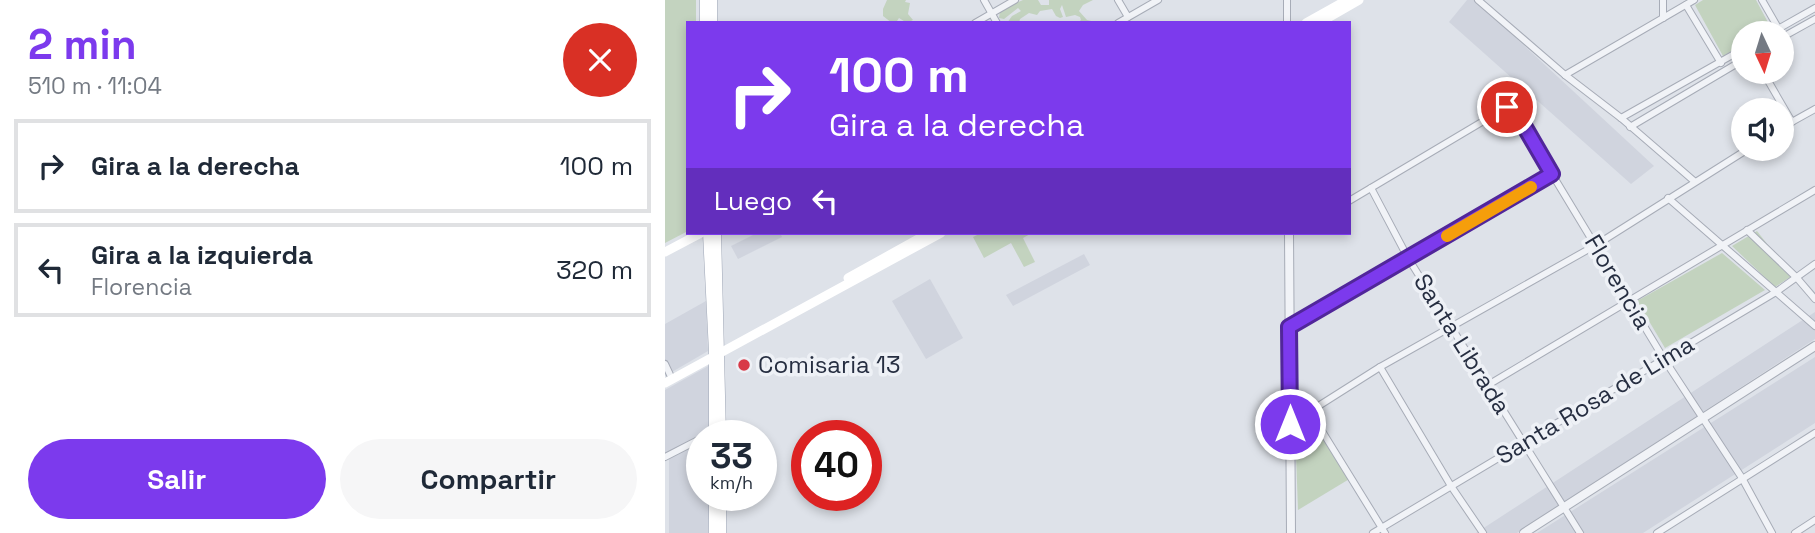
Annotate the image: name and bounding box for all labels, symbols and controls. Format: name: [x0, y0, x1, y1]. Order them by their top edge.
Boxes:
text: 2 min: [28, 18, 137, 71]
north arrow: [1731, 21, 1794, 84]
map controls: [1731, 21, 1794, 161]
button: close: [563, 23, 637, 97]
text: 100 m: [829, 44, 969, 106]
icon: right: [714, 49, 805, 140]
text: 510 m · 11:04: [28, 71, 162, 101]
pin: [1477, 77, 1537, 137]
icon: arrive: [1488, 88, 1526, 126]
button: sound: [1731, 98, 1794, 161]
text: Gira a la derecha: [829, 105, 1084, 145]
icon: right: [32, 147, 70, 185]
text: Gira a la derecha: [91, 149, 300, 183]
text: 100 m: [560, 149, 633, 183]
icon: left: [806, 182, 844, 220]
text: Luego: [714, 184, 792, 218]
street label: Florencia: [1578, 229, 1659, 335]
text: Gira a la izquierda: [91, 238, 313, 272]
icon: left: [32, 251, 70, 289]
text: 320 m: [556, 253, 633, 287]
street label: Santa Librada: [1407, 268, 1518, 420]
text: Florencia: [91, 272, 192, 302]
street label: Santa Rosa de Lima: [1490, 328, 1700, 471]
place label: Comisaria 13: [758, 349, 901, 380]
marker: Comisaria 13: [736, 357, 752, 373]
position arrow: [1253, 387, 1327, 461]
speed limit sign: 40: [791, 420, 882, 511]
text: 33: [710, 434, 753, 478]
button: Salir: [28, 439, 326, 519]
button: Compartir: [340, 439, 637, 519]
text: km/h: [710, 471, 753, 494]

